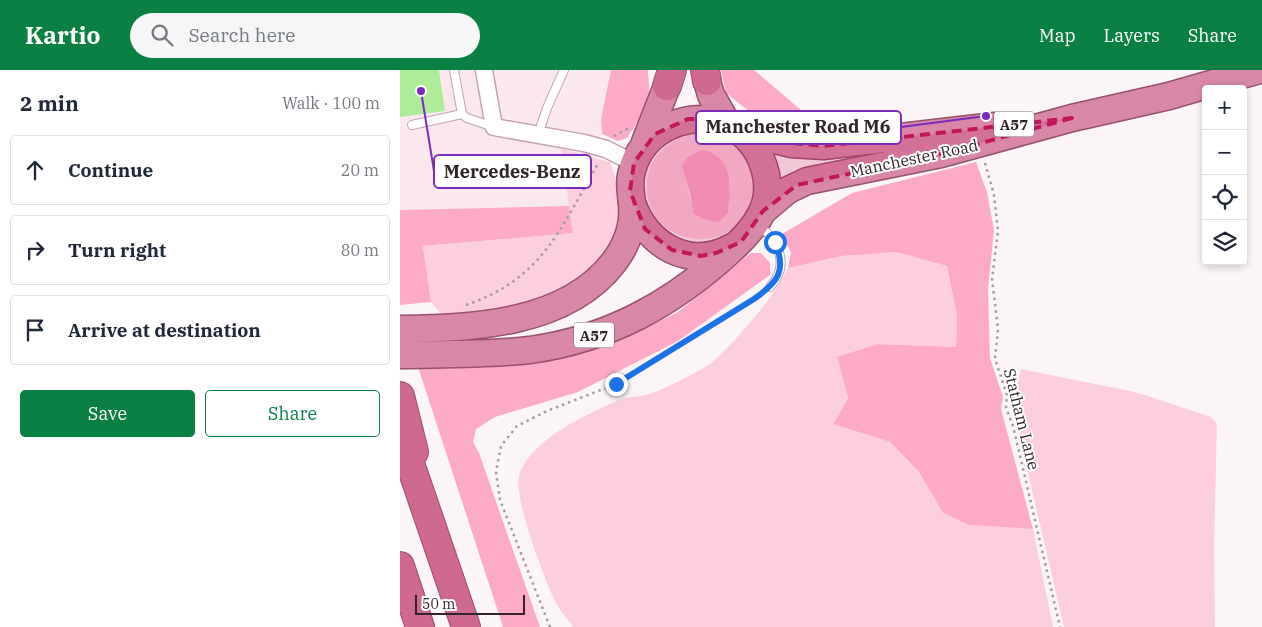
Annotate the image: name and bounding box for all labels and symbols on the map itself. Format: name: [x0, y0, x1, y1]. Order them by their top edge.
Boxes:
callout: Manchester Road M6: [696, 111, 901, 144]
road number: A57: [994, 112, 1034, 136]
text: Manchester Road M6: [705, 115, 891, 138]
street label: Manchester Road: [848, 135, 980, 181]
callout: Mercedes-Benz: [434, 155, 591, 188]
text: Mercedes-Benz: [444, 160, 580, 183]
route start: [764, 231, 787, 254]
road number: A57: [574, 322, 614, 348]
street label: Statham Lane: [1000, 366, 1044, 472]
route end: [605, 373, 628, 396]
scale bar: [415, 592, 525, 615]

